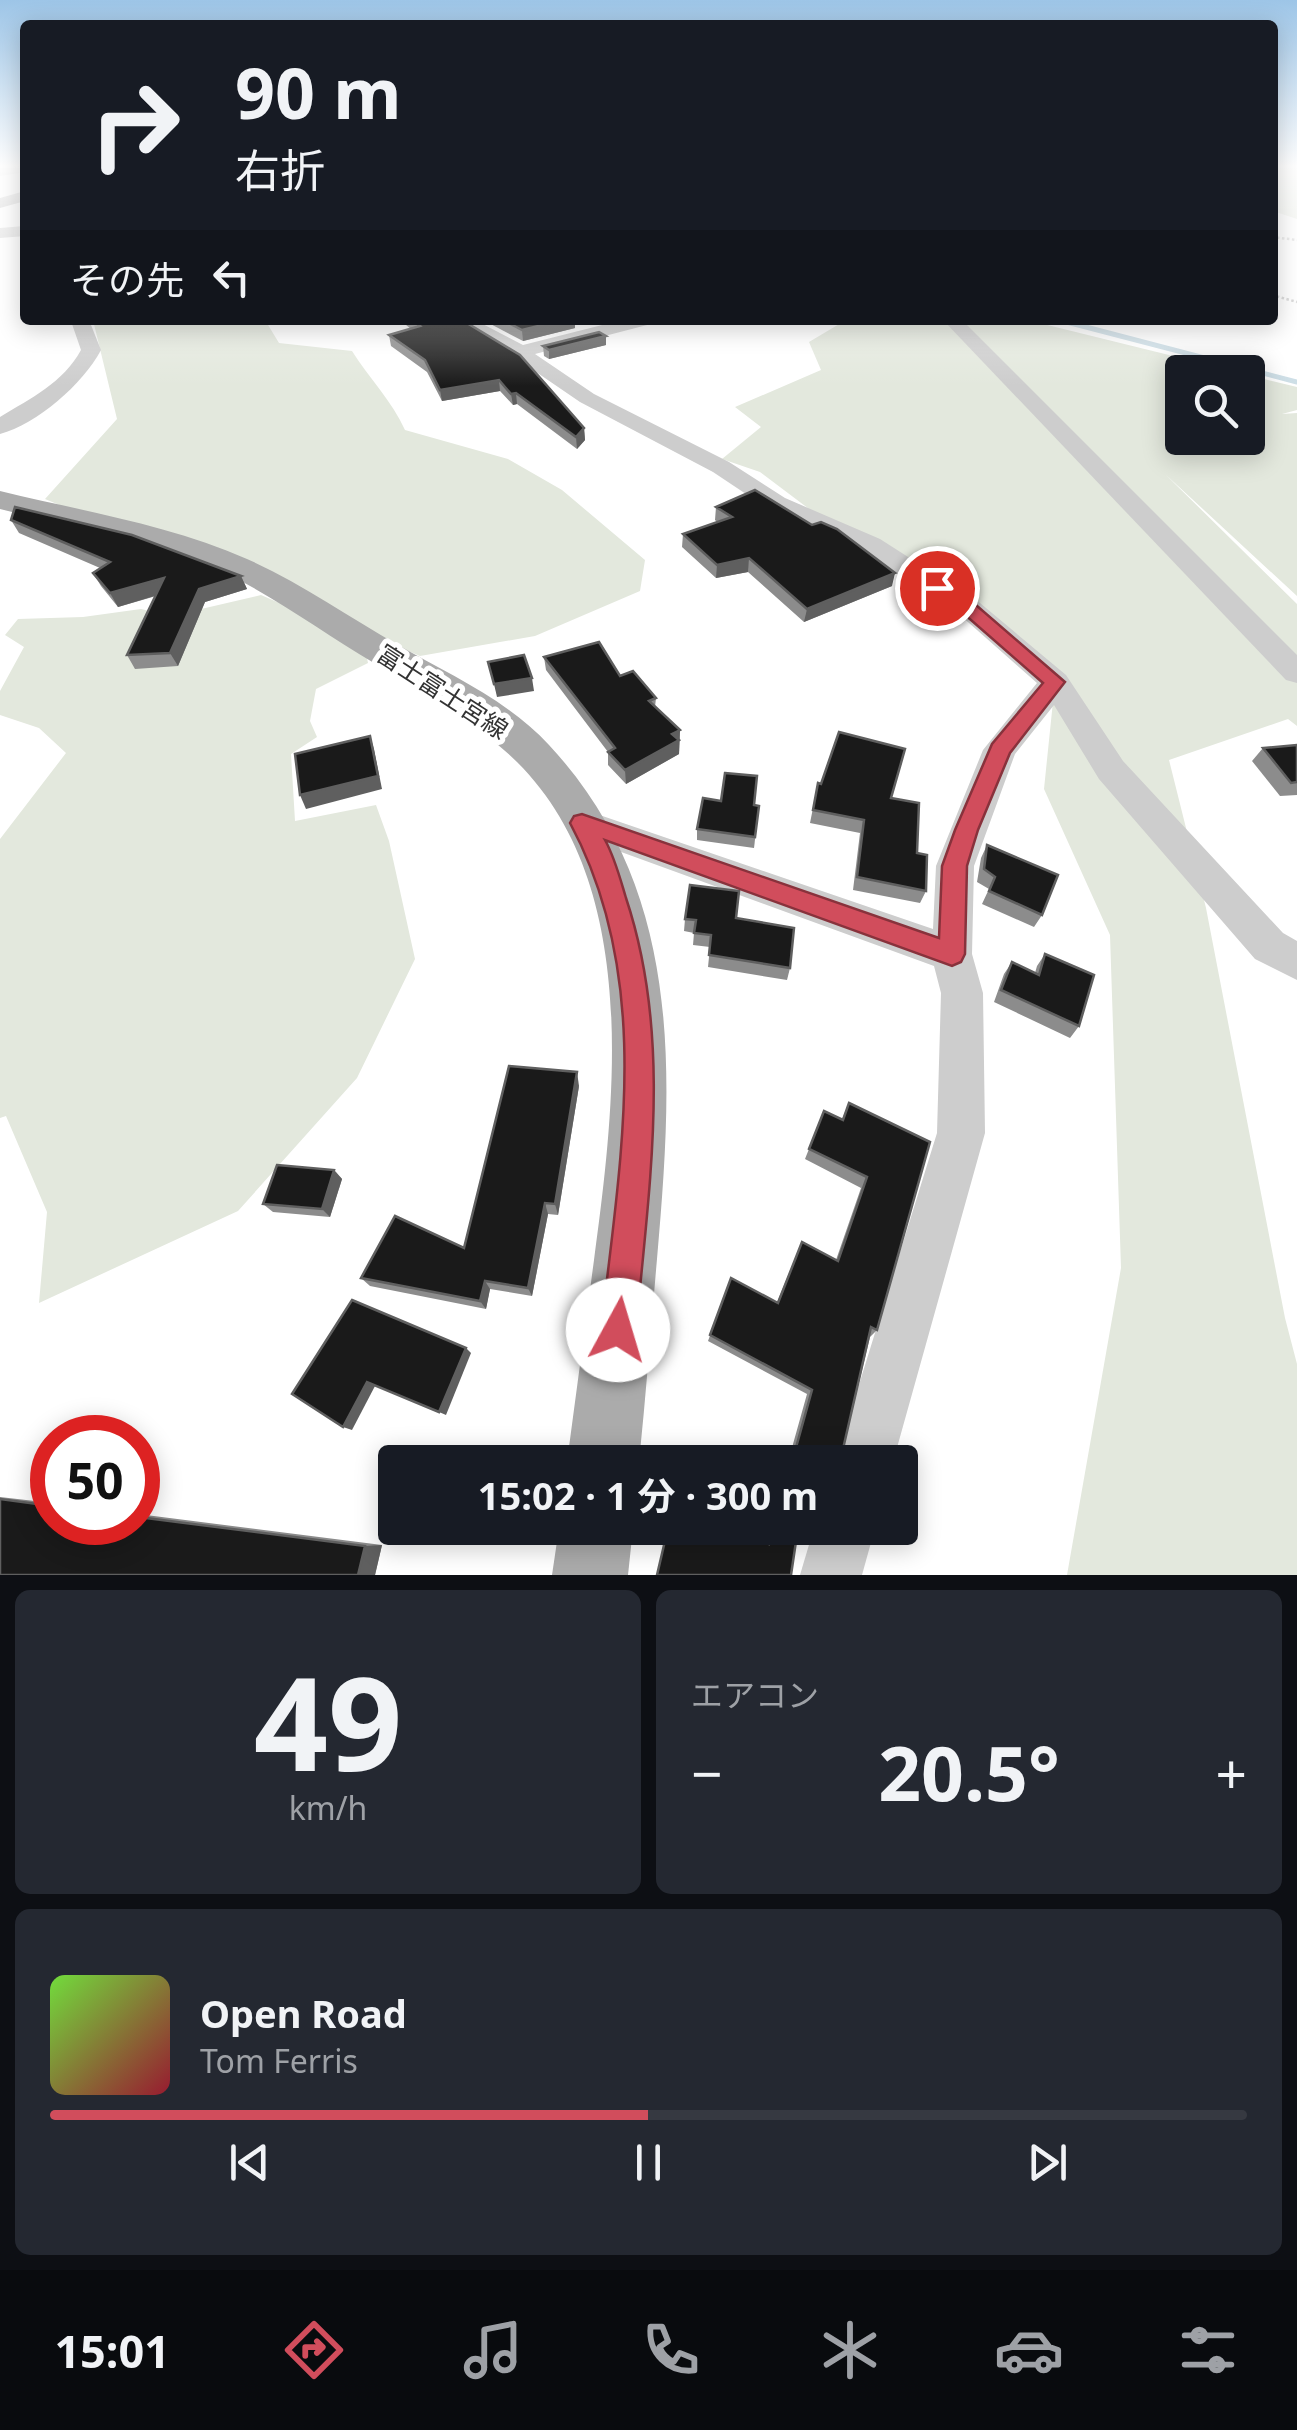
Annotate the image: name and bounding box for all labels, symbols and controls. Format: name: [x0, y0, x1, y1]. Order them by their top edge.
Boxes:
text: 90 m: [235, 44, 402, 140]
icon: right: [70, 60, 200, 190]
text: 右折: [235, 139, 325, 200]
icon: left: [204, 250, 259, 305]
text: その先: [70, 253, 184, 305]
map controls: [1165, 355, 1265, 455]
button: search: [1165, 355, 1265, 455]
pin: [895, 546, 980, 631]
icon: arrive: [910, 561, 965, 616]
street label: 富士富士宮線: [371, 636, 515, 746]
position arrow: [566, 1278, 670, 1382]
speed limit sign: 50: [30, 1415, 160, 1545]
text: 15:02 · 1 分 · 300 m: [478, 1469, 818, 1521]
text: 49: [254, 1632, 402, 1809]
text: エアコン: [691, 1673, 819, 1716]
text: 20.5°: [878, 1721, 1060, 1823]
text: −: [691, 1735, 722, 1810]
text: +: [1216, 1735, 1247, 1810]
text: km/h: [289, 1786, 367, 1829]
text: Open Road: [200, 1987, 407, 2039]
text: Tom Ferris: [200, 2039, 358, 2082]
icon: previous: [222, 2135, 277, 2190]
icon: pause: [621, 2135, 676, 2190]
icon: next: [1020, 2135, 1075, 2190]
icon: directions: [279, 2315, 349, 2385]
icon: music: [458, 2315, 528, 2385]
icon: phone: [636, 2315, 706, 2385]
icon: climate: [815, 2315, 885, 2385]
icon: car: [994, 2315, 1064, 2385]
icon: filters: [1173, 2315, 1243, 2385]
text: 15:01: [54, 2320, 170, 2381]

